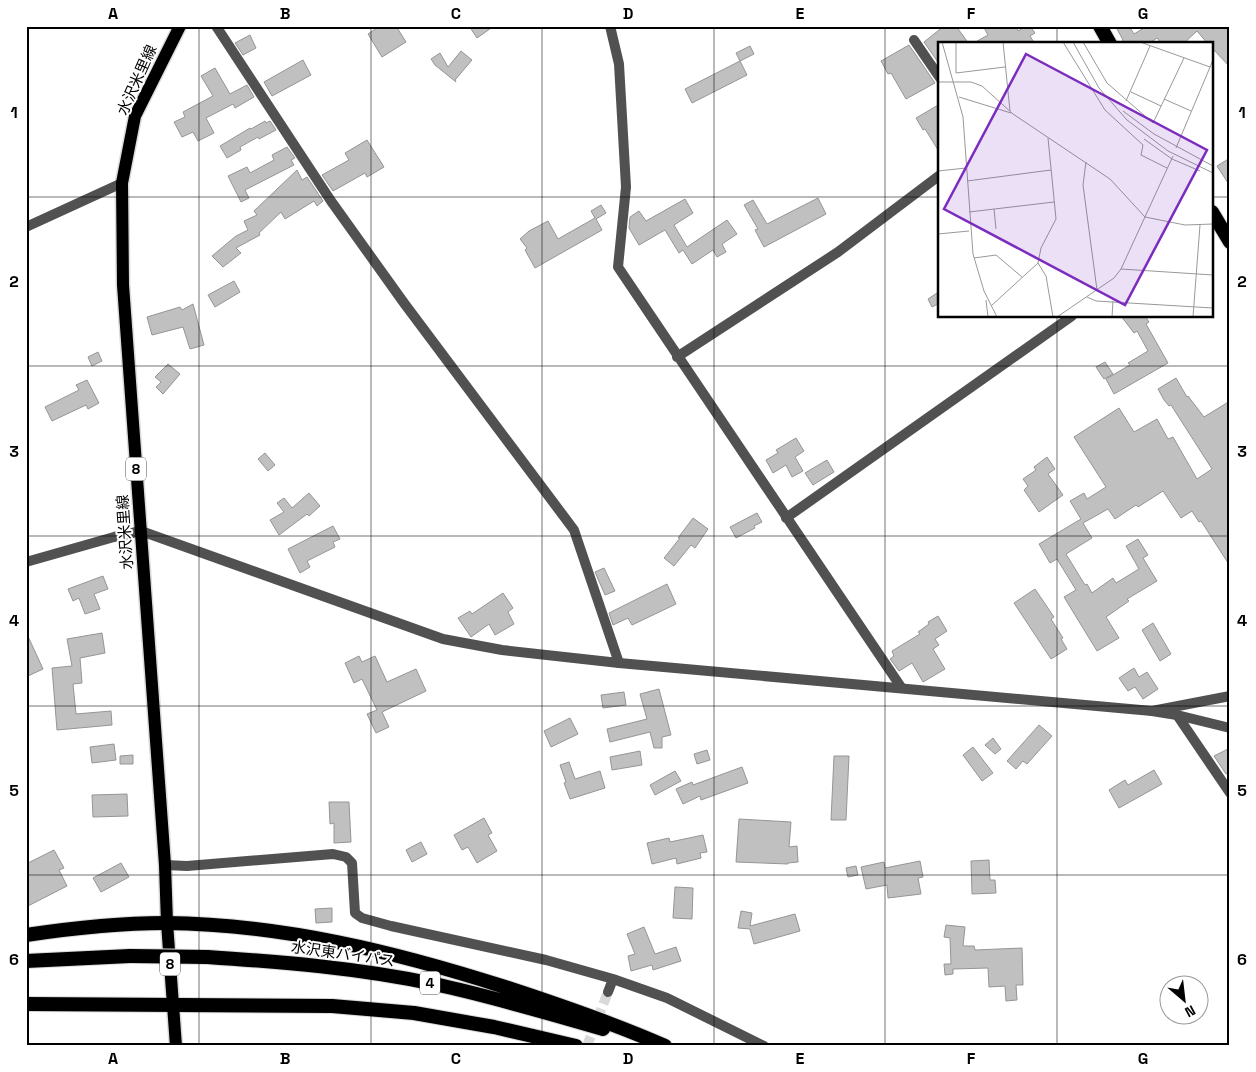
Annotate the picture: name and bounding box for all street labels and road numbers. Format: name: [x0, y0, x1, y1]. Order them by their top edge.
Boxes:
street label: 水沢米里線: [113, 42, 160, 118]
road number: 8: [126, 458, 146, 480]
street label: 水沢米里線: [112, 494, 137, 570]
street label: 水沢東バイパス: [290, 937, 396, 970]
road number: 8: [160, 952, 180, 976]
road number: 4: [420, 971, 440, 994]

